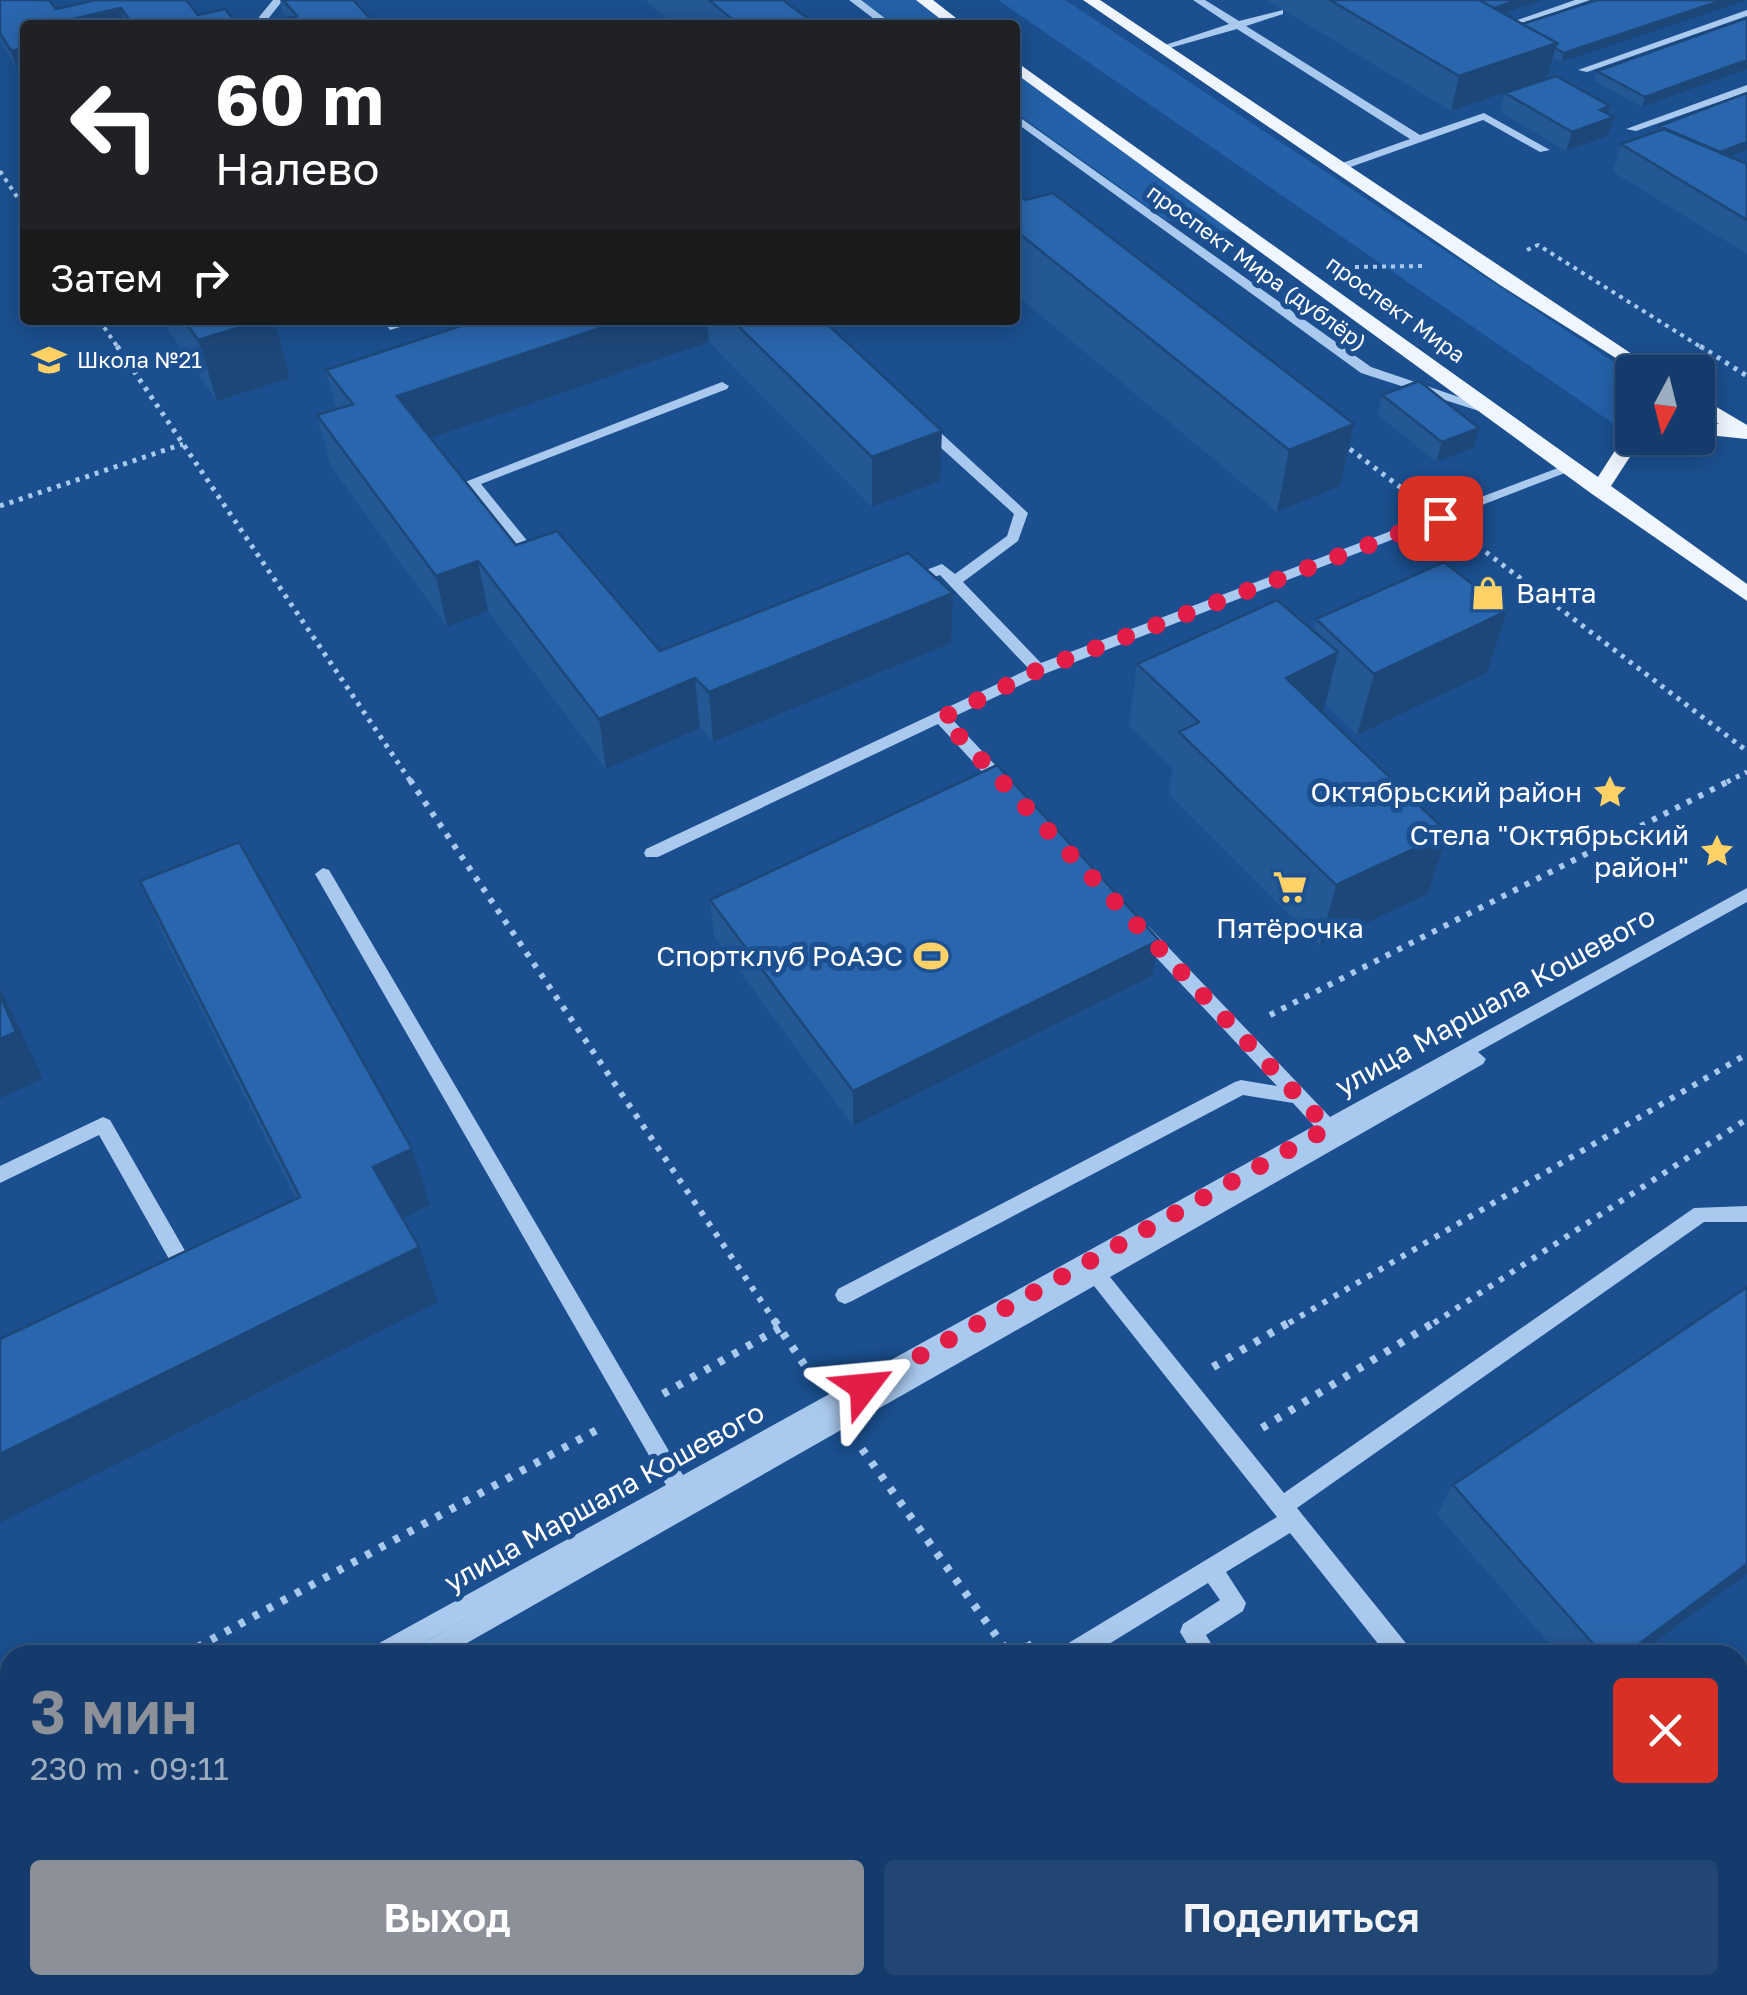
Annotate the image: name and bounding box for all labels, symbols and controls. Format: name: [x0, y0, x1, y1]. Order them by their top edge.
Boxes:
text: 60 m: [215, 56, 384, 140]
icon: left: [50, 60, 180, 190]
text: Налево: [215, 141, 379, 195]
street label: проспект Мира (дублёр): [1142, 178, 1372, 355]
street label: проспект Мира: [1322, 249, 1471, 368]
icon: right: [183, 250, 238, 305]
text: Затем: [50, 255, 163, 300]
school or university icon: Школа №21: [30, 341, 68, 379]
place label: Школа №21: [77, 346, 202, 373]
north arrow: [1615, 355, 1715, 455]
map controls: [1615, 355, 1715, 455]
pin: [1398, 476, 1483, 561]
icon: arrive: [1413, 491, 1468, 546]
shop icon: Ванта: [1469, 574, 1507, 612]
place label: Ванта: [1516, 576, 1597, 609]
place icon: Октябрьский район: [1591, 773, 1629, 811]
place label: Октябрьский район: [1310, 775, 1582, 808]
place label: Стела "Октябрьский район": [1410, 818, 1689, 883]
place icon: Стела "Октябрьский район": [1698, 832, 1736, 870]
supermarket icon: Пятёрочка: [1271, 868, 1309, 906]
street label: улица Маршала Кошевого: [1329, 899, 1660, 1102]
place label: Пятёрочка: [1216, 911, 1364, 944]
sports icon: Спортклуб РоАЭС: [912, 937, 950, 975]
place label: Спортклуб РоАЭС: [656, 939, 903, 972]
position arrow: [812, 1335, 916, 1439]
street label: улица Маршала Кошевого: [438, 1395, 769, 1598]
text: 3 мин: [30, 1675, 198, 1747]
button: close: [1613, 1678, 1718, 1783]
text: 230 m · 09:11: [30, 1749, 229, 1787]
button: Выход: [30, 1860, 864, 1975]
button: Поделиться: [884, 1860, 1718, 1975]

